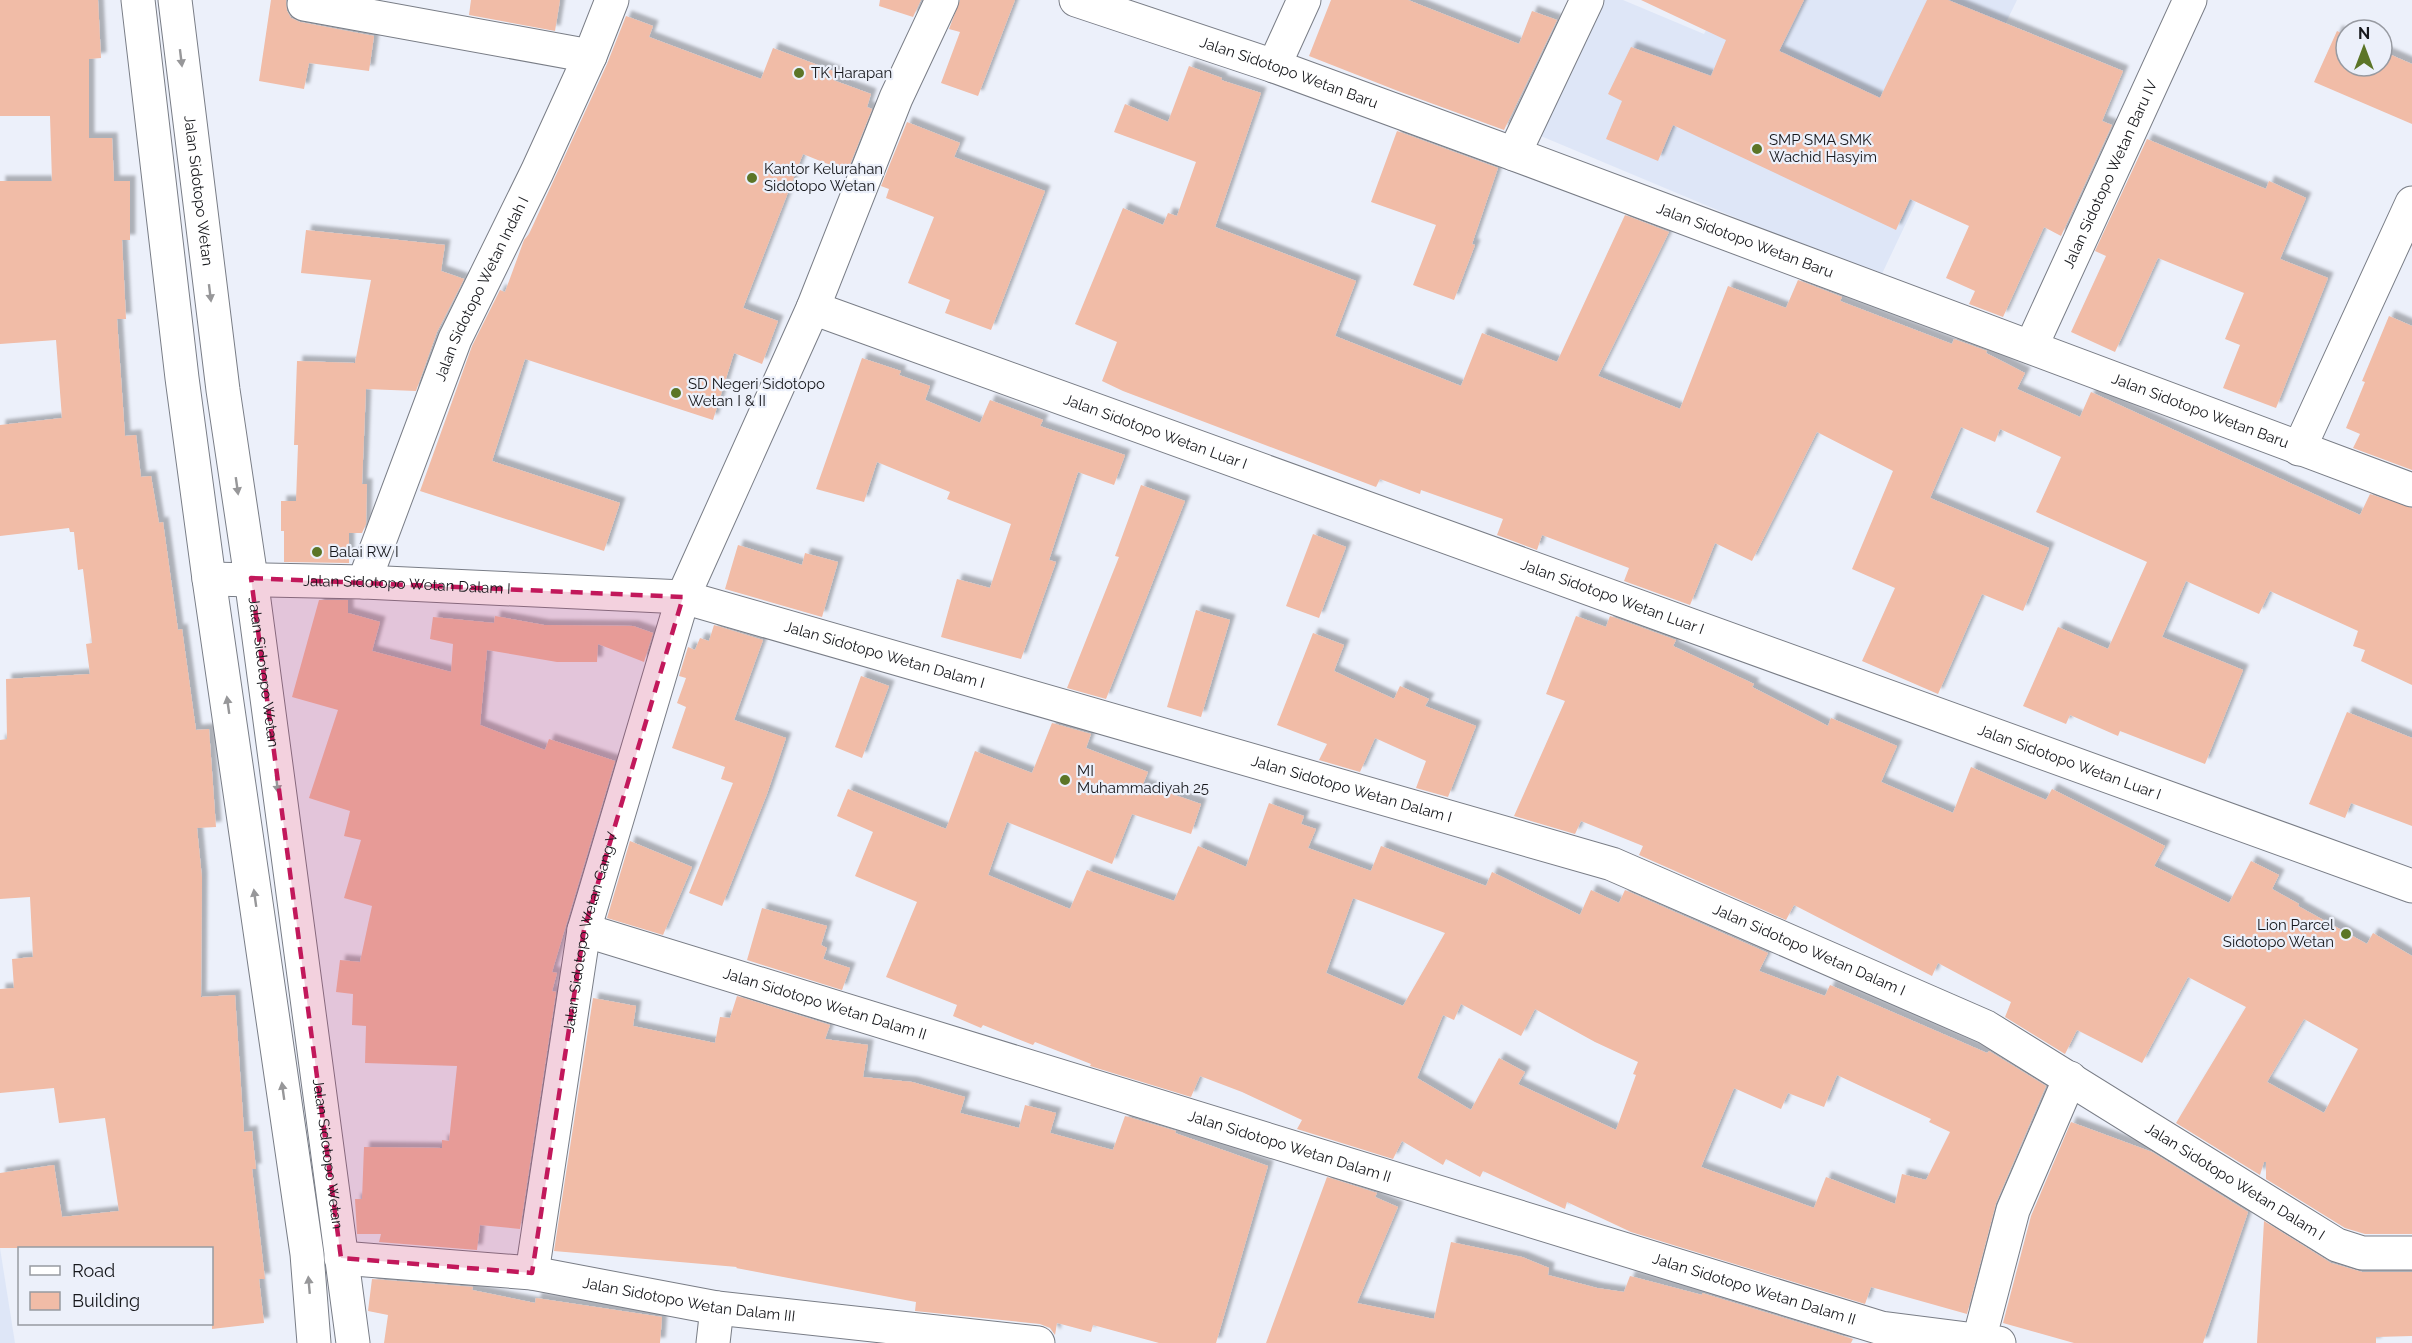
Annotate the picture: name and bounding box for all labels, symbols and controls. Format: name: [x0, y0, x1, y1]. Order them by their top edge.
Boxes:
north arrow: [2334, 18, 2394, 78]
text: N: [2358, 24, 2370, 43]
street label: Jalan Sidotopo Wetan Baru: [1198, 33, 1381, 112]
one-way arrow: [177, 49, 186, 68]
place label: TK Harapan: [811, 64, 892, 82]
marker: TK Harapan: [792, 66, 806, 80]
street label: Jalan Sidotopo Wetan Baru IV: [2059, 77, 2161, 271]
street label: Jalan Sidotopo Wetan: [180, 114, 217, 267]
place label: SMP SMA SMK Wachid Hasyim: [1769, 131, 1877, 166]
marker: SMP SMA SMK Wachid Hasyim: [1750, 142, 1764, 156]
place label: Kantor Kelurahan Sidotopo Wetan: [764, 160, 883, 195]
marker: Kantor Kelurahan Sidotopo Wetan: [745, 171, 759, 185]
street label: Jalan Sidotopo Wetan Indah I: [431, 194, 532, 384]
street label: Jalan Sidotopo Wetan Baru: [1654, 199, 1836, 282]
one-way arrow: [206, 284, 215, 303]
street label: Jalan Sidotopo Wetan Baru: [2109, 369, 2291, 452]
place label: SD Negeri Sidotopo Wetan I & II: [688, 375, 825, 410]
marker: SD Negeri Sidotopo Wetan I & II: [669, 386, 683, 400]
street label: Jalan Sidotopo Wetan Luar I: [1061, 390, 1249, 473]
one-way arrow: [233, 477, 242, 496]
place label: Balai RW I: [329, 543, 399, 561]
marker: Balai RW I: [310, 545, 324, 559]
street label: Jalan Sidotopo Wetan Luar I: [1518, 556, 1706, 638]
street label: Jalan Sidotopo Wetan Dalam I: [303, 572, 511, 598]
street label: Jalan Sidotopo Wetan: [245, 596, 282, 748]
street label: Jalan Sidotopo Wetan Dalam I: [782, 618, 987, 692]
one-way arrow: [223, 696, 232, 715]
street label: Jalan Sidotopo Wetan Luar I: [1975, 721, 2164, 804]
street label: Jalan Sidotopo Wetan Dalam I: [1249, 752, 1454, 826]
place label: MI Muhammadiyah 25: [1077, 762, 1209, 797]
marker: MI Muhammadiyah 25: [1058, 773, 1072, 787]
one-way arrow: [272, 774, 281, 793]
street label: Jalan Sidotopo Wetan Gang V: [560, 830, 622, 1034]
one-way arrow: [251, 889, 260, 908]
street label: Jalan Sidotopo Wetan Dalam I: [1710, 900, 1908, 1000]
place label: Lion Parcel Sidotopo Wetan: [2223, 916, 2335, 951]
marker: Lion Parcel Sidotopo Wetan: [2339, 927, 2353, 941]
street label: Jalan Sidotopo Wetan Dalam II: [721, 964, 929, 1044]
street label: Jalan Sidotopo Wetan: [309, 1078, 347, 1230]
one-way arrow: [279, 1082, 288, 1101]
street label: Jalan Sidotopo Wetan Dalam II: [1186, 1107, 1393, 1186]
street label: Jalan Sidotopo Wetan Dalam I: [2142, 1119, 2328, 1244]
legend: [18, 1247, 213, 1325]
street label: Jalan Sidotopo Wetan Dalam II: [1650, 1249, 1858, 1329]
text: Road: [72, 1260, 115, 1281]
street label: Jalan Sidotopo Wetan Dalam III: [581, 1274, 796, 1325]
one-way arrow: [304, 1275, 314, 1294]
text: Building: [72, 1290, 140, 1311]

